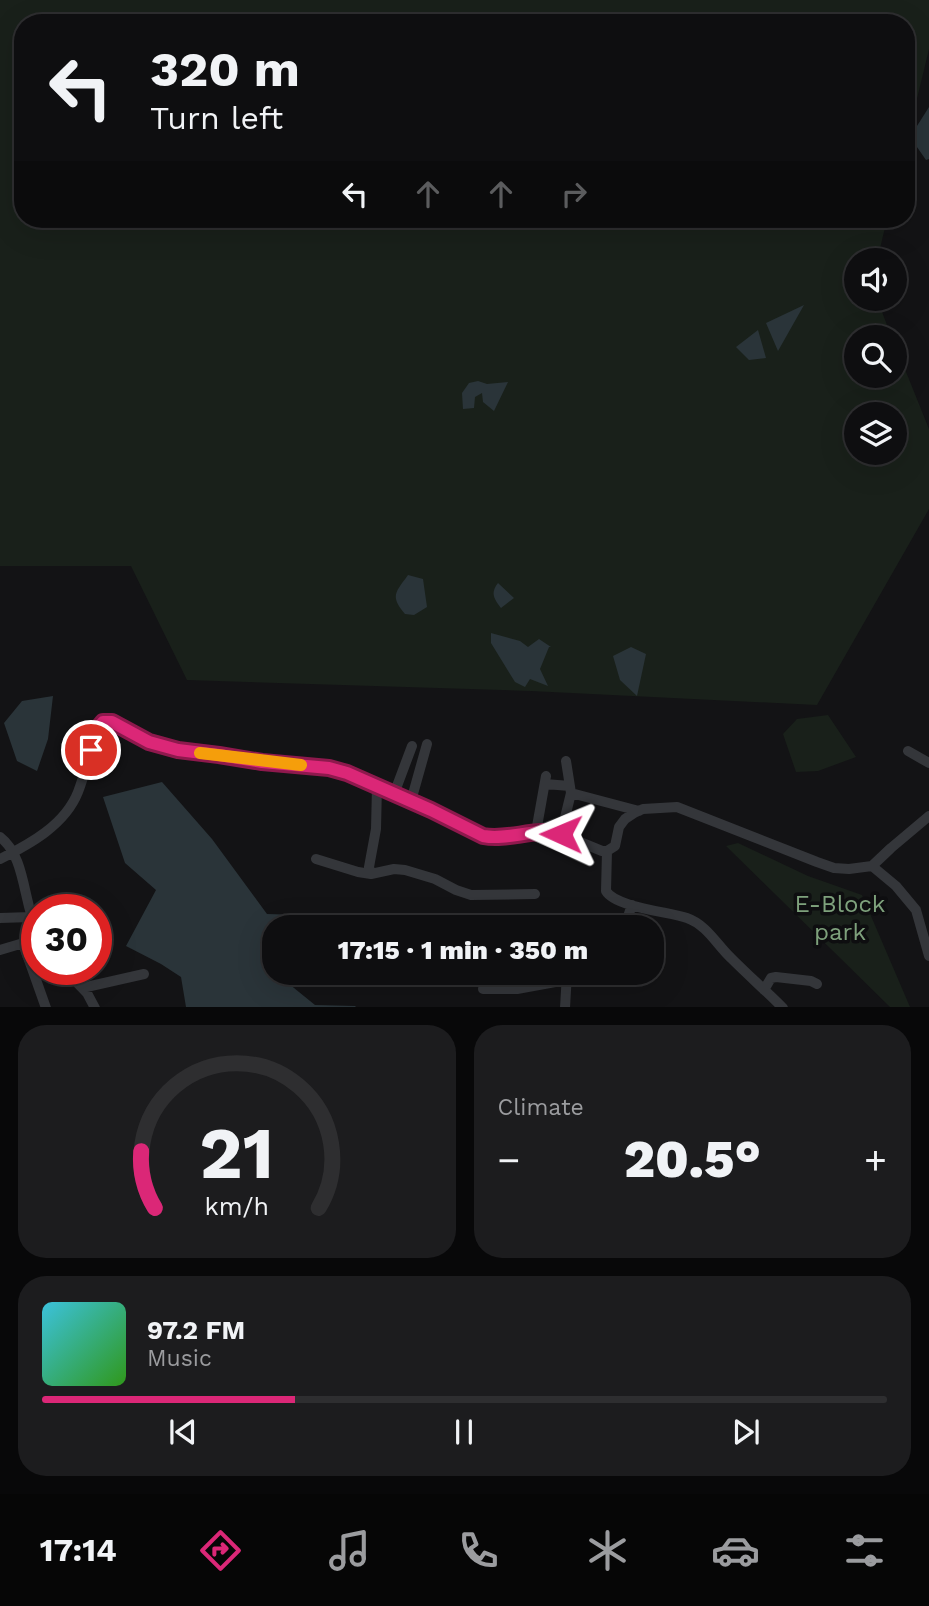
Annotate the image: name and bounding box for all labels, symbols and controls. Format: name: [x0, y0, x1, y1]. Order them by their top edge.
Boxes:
text: 320 m: [150, 40, 300, 98]
icon: left: [35, 42, 126, 133]
text: Turn left: [150, 99, 283, 137]
icon: left: [336, 175, 374, 213]
icon: ahead: [409, 175, 447, 213]
icon: ahead: [482, 175, 520, 213]
icon: right: [555, 175, 593, 213]
map controls: [844, 248, 907, 465]
button: sound: [844, 248, 907, 311]
button: search: [844, 325, 907, 388]
button: layers: [844, 402, 907, 465]
pin: [61, 720, 121, 780]
icon: arrive: [72, 731, 110, 769]
position arrow: [524, 797, 598, 871]
park label: E-Block park: [795, 890, 886, 946]
speed limit sign: 30: [21, 894, 112, 985]
text: 17:15 · 1 min · 350 m: [338, 935, 588, 965]
text: Climate: [498, 1094, 584, 1121]
text: 21: [199, 1110, 274, 1196]
text: 20.5°: [624, 1129, 761, 1190]
text: −: [498, 1138, 520, 1182]
text: +: [864, 1138, 887, 1182]
text: km/h: [205, 1191, 269, 1220]
text: 97.2 FM: [147, 1315, 245, 1345]
text: Music: [147, 1345, 212, 1372]
icon: previous: [164, 1413, 202, 1451]
icon: pause: [445, 1413, 483, 1451]
icon: next: [727, 1413, 765, 1451]
icon: directions: [196, 1526, 245, 1575]
icon: music: [325, 1526, 374, 1575]
icon: phone: [454, 1526, 503, 1575]
icon: climate: [583, 1526, 632, 1575]
icon: car: [711, 1526, 760, 1575]
icon: filters: [840, 1526, 889, 1575]
text: 17:14: [40, 1531, 117, 1569]

